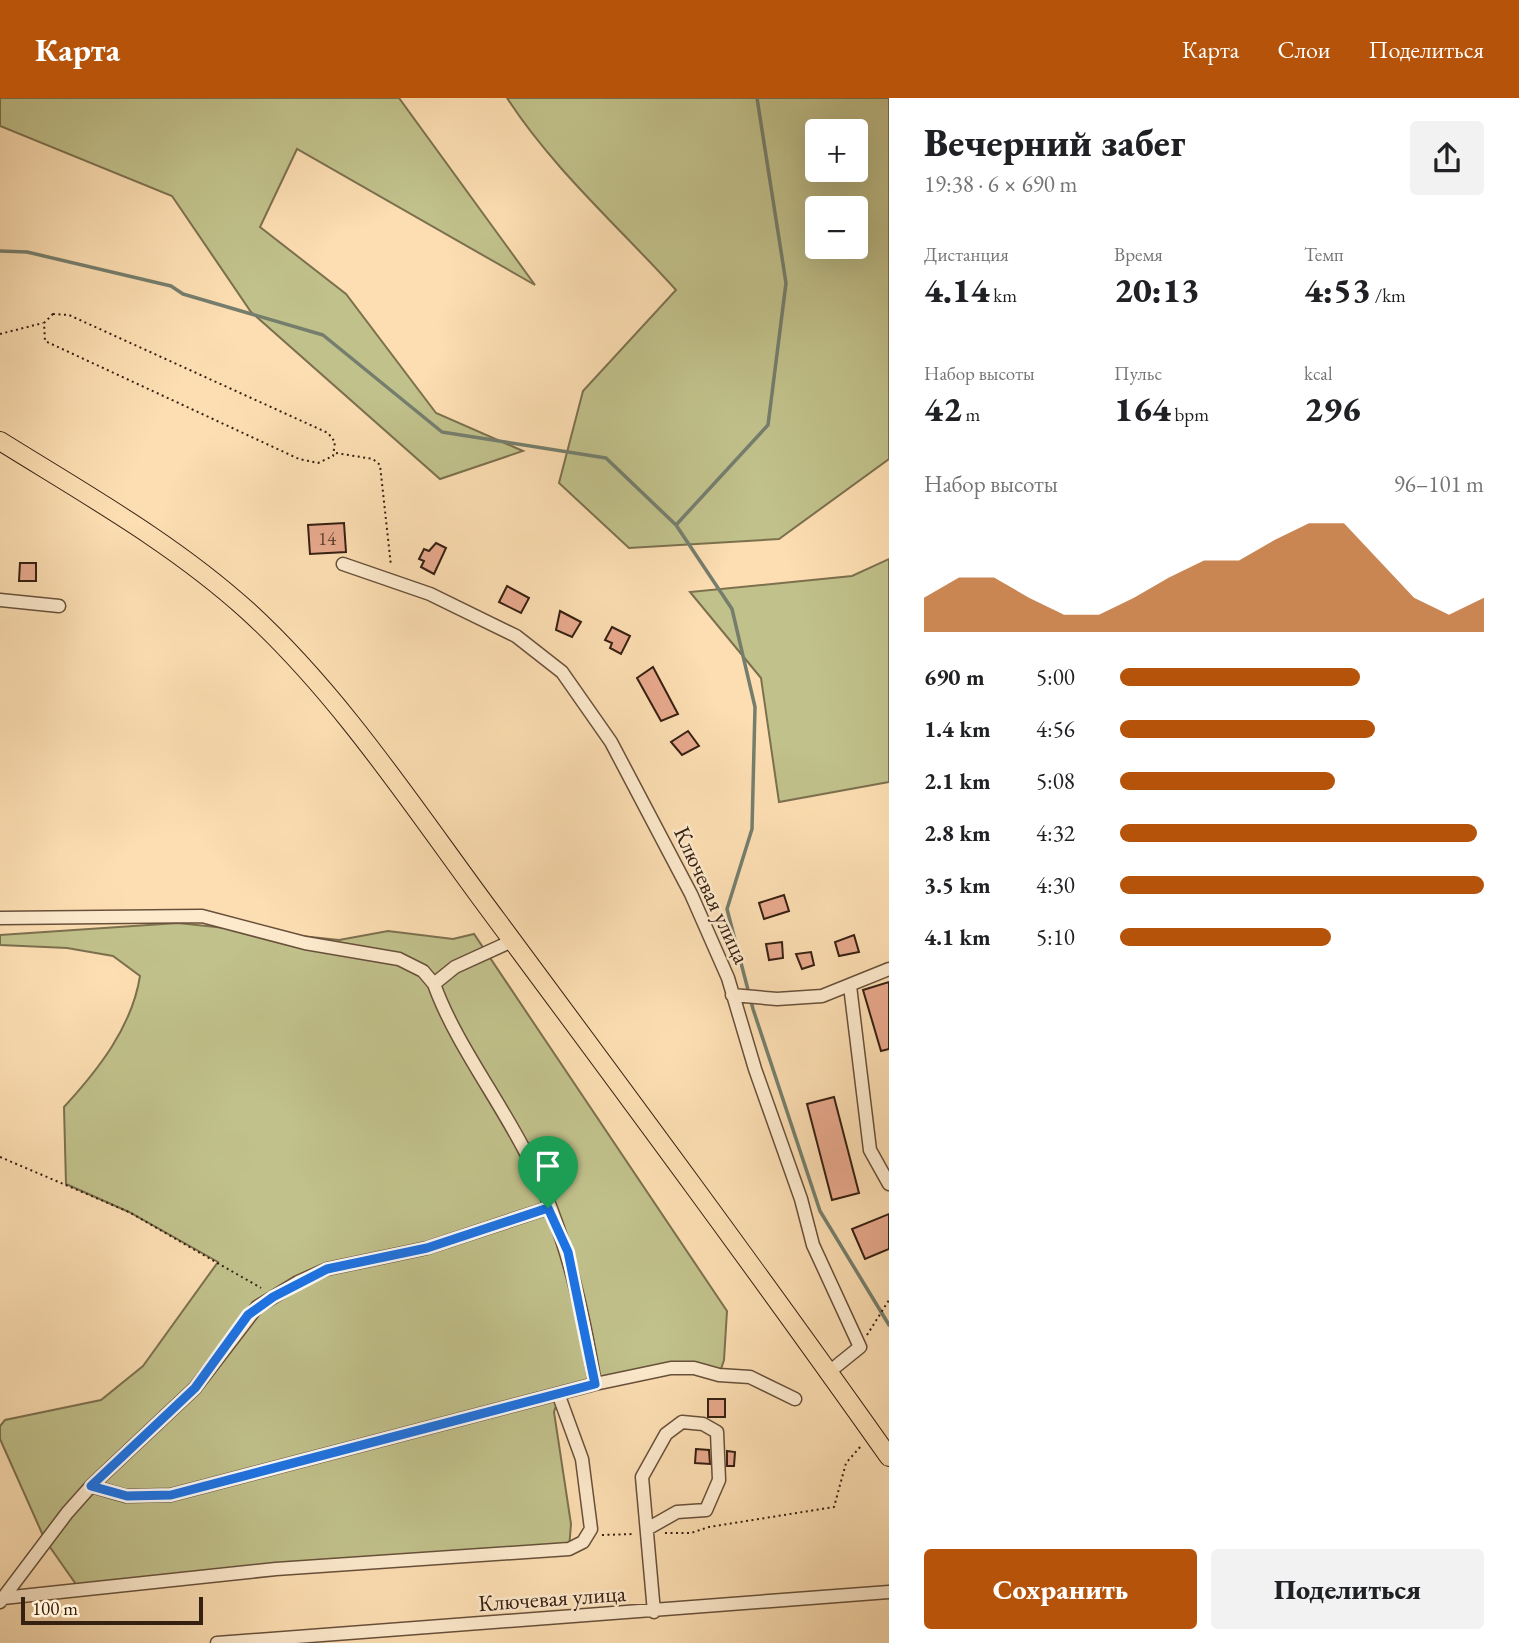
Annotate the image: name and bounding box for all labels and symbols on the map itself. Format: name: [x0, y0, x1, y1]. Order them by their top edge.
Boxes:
house number: 14: [318, 526, 337, 551]
street label: Ключевая улица: [667, 821, 757, 969]
pin: [518, 1136, 578, 1208]
street label: Ключевая улица: [477, 1578, 628, 1618]
scale bar: [21, 1594, 203, 1626]

